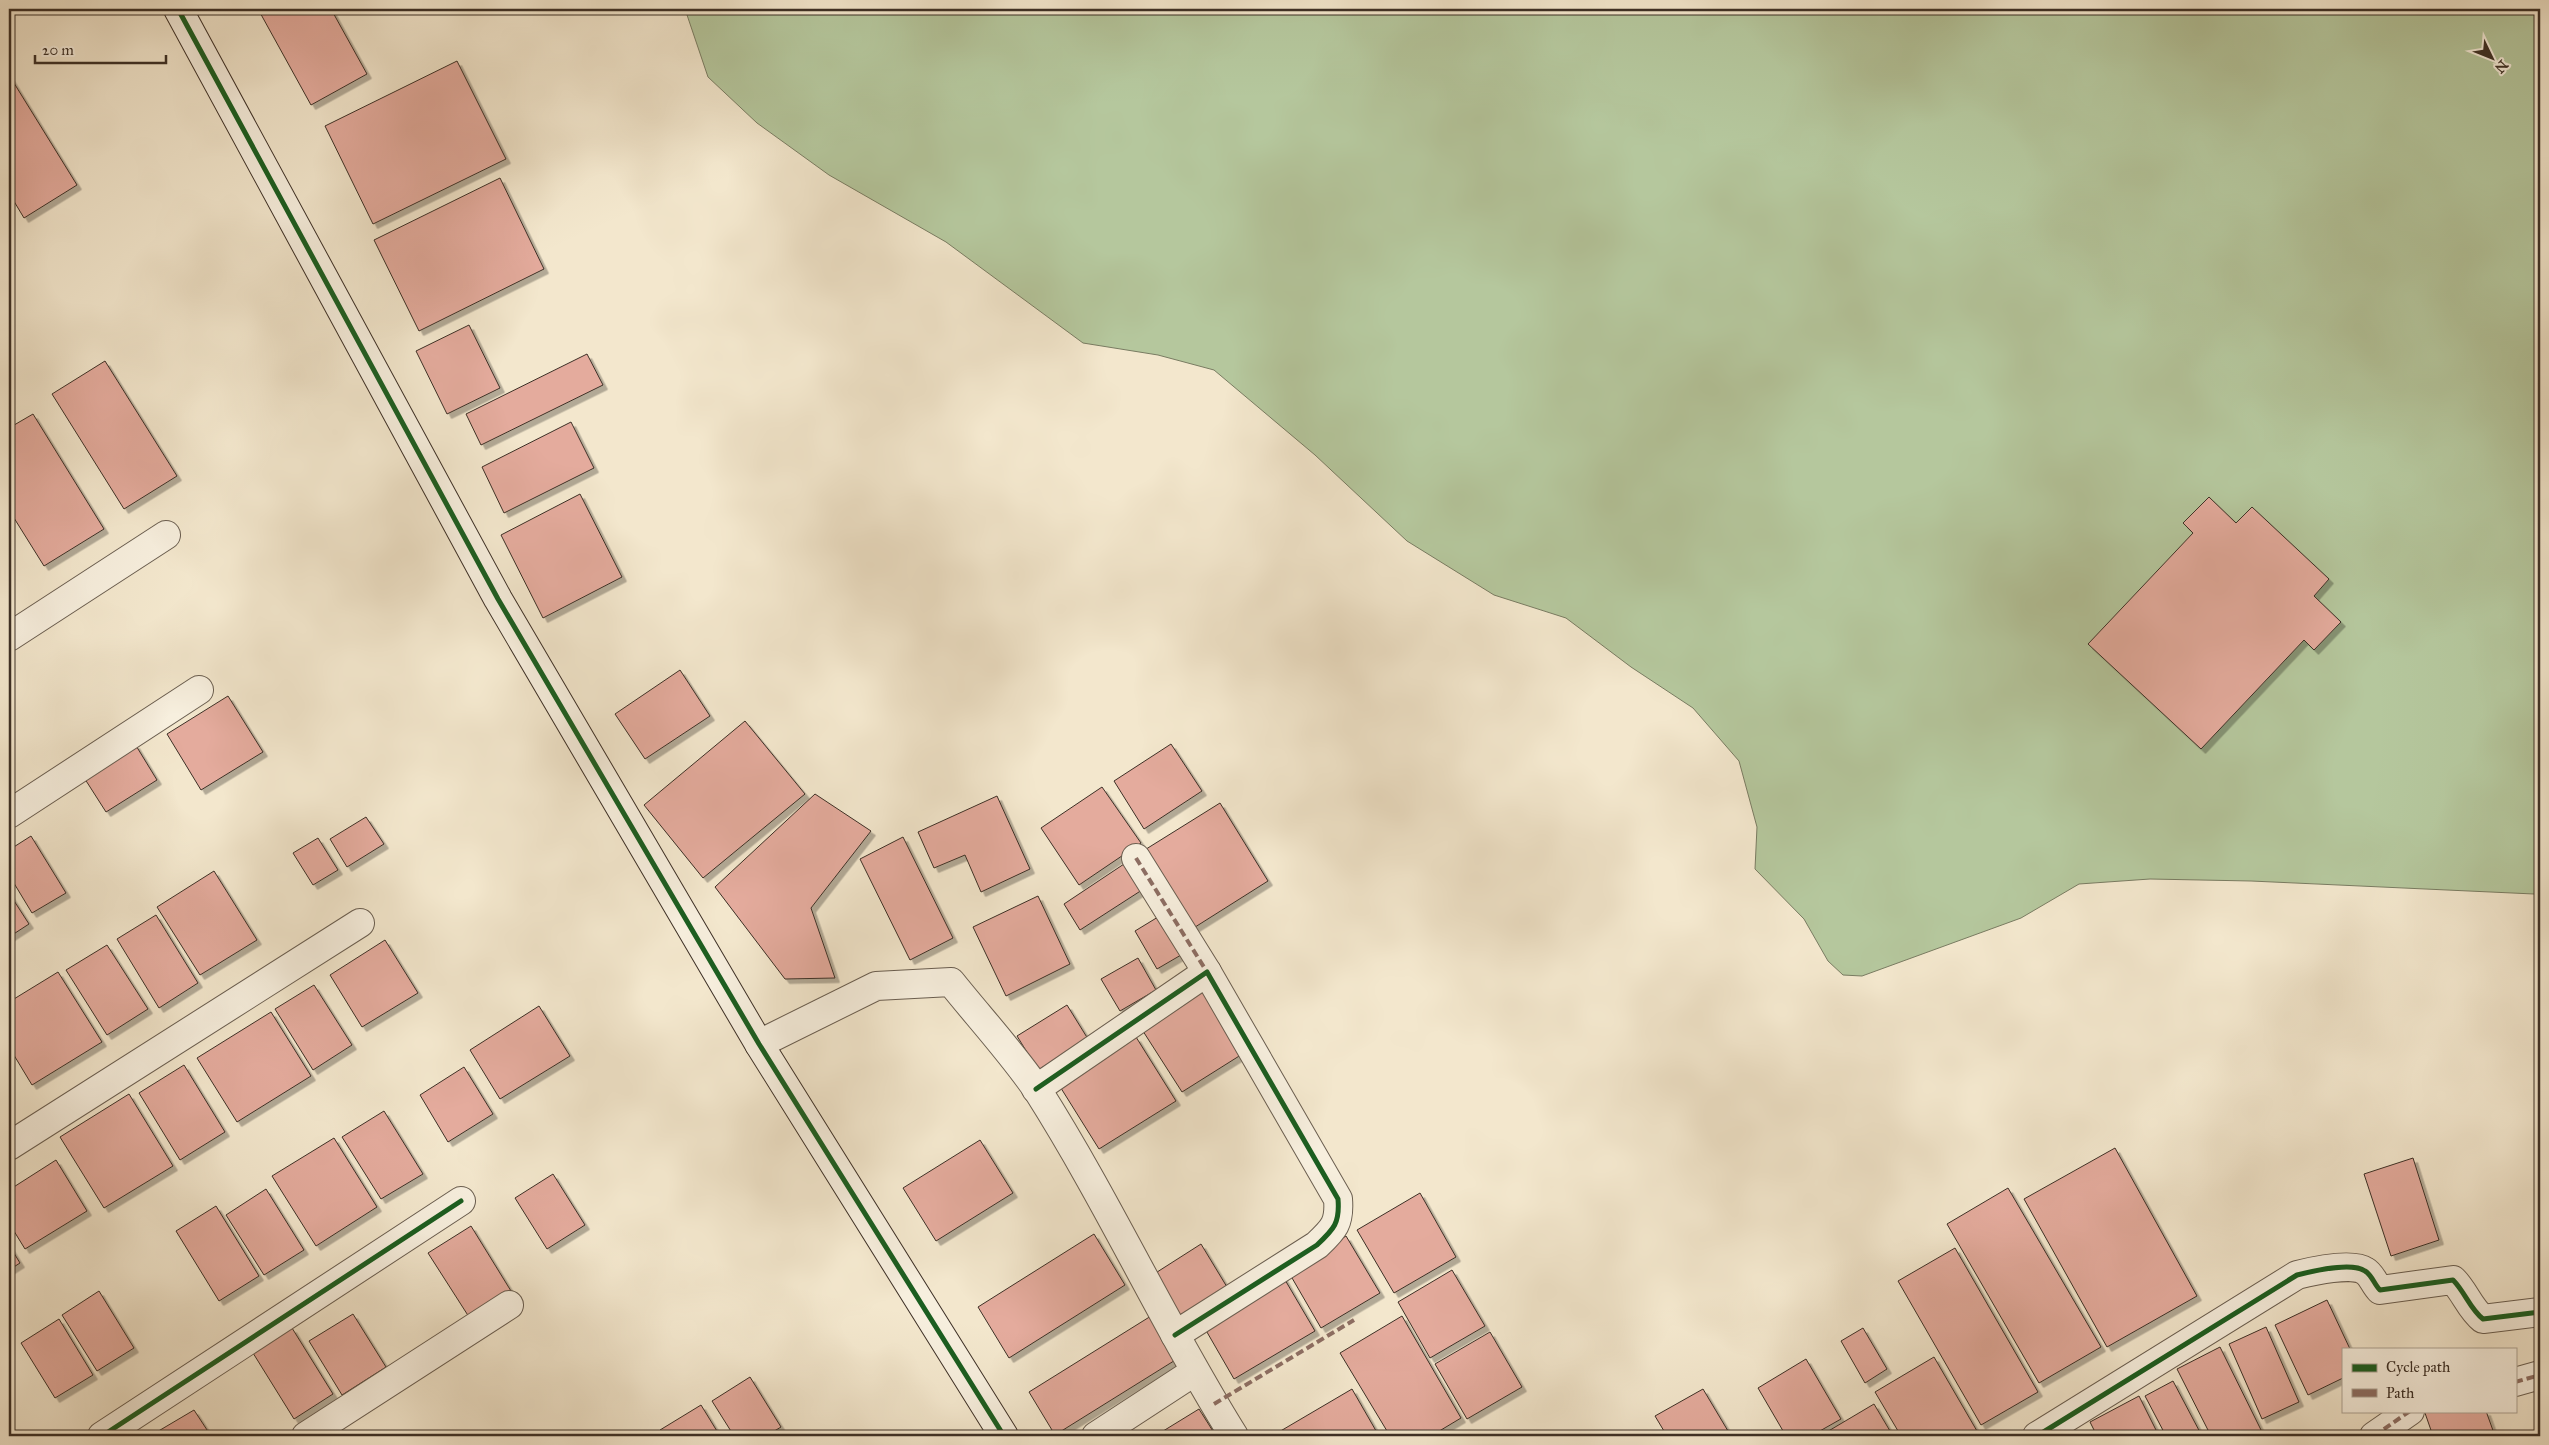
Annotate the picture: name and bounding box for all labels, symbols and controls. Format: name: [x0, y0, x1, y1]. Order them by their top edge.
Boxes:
scale bar: [35, 32, 166, 64]
north arrow: [2466, 32, 2516, 82]
text: 20 m: [42, 41, 74, 59]
text: N: [2491, 56, 2511, 77]
legend: [2342, 1348, 2516, 1412]
text: Cycle path: [2386, 1358, 2451, 1376]
text: Path: [2386, 1384, 2415, 1402]

